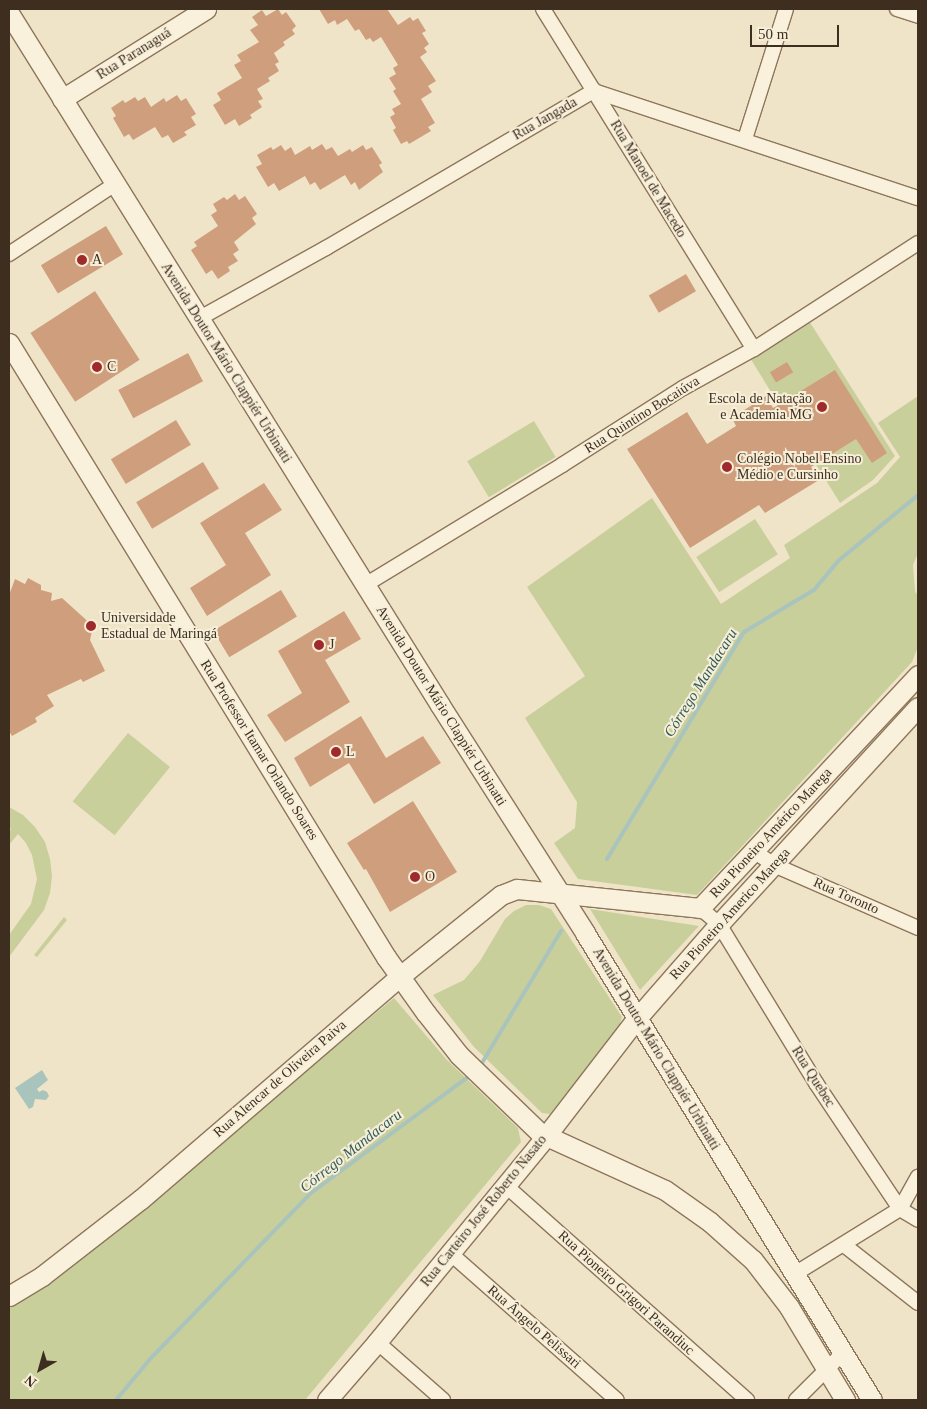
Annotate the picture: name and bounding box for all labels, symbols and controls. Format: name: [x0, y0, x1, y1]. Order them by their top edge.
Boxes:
scale bar: [752, 15, 841, 47]
street label: Rua Paranaguá: [94, 25, 174, 83]
text: 50 m: [758, 26, 788, 42]
street label: Rua Jangada: [510, 94, 580, 144]
street label: Rua Manoel de Macedo: [606, 117, 690, 241]
place label: A: [92, 252, 102, 268]
marker: A: [76, 254, 88, 266]
street label: Avenida Doutor Mário Clappiér Urbinatti: [157, 260, 295, 466]
place label: C: [107, 359, 116, 375]
marker: C: [91, 361, 103, 373]
street label: Rua Quintino Bocaiúva: [581, 373, 703, 457]
place label: Escola de Natação e Academia MG: [709, 391, 812, 424]
marker: Escola de Natação e Academia MG: [816, 401, 828, 413]
place label: Colégio Nobel Ensino Médio e Cursinho: [737, 451, 861, 484]
marker: Colégio Nobel Ensino Médio e Cursinho: [721, 461, 733, 473]
street label: Avenida Doutor Mário Clappiér Urbinatti: [372, 603, 510, 809]
place label: Universidade Estadual de Maringá: [101, 610, 217, 642]
marker: Universidade Estadual de Maringá: [85, 620, 97, 632]
water label: Córrego Mandacaru: [661, 626, 741, 740]
place label: J: [329, 637, 334, 653]
marker: J: [313, 639, 325, 651]
street label: Rua Professor Itamar Orlando Soares: [196, 657, 322, 843]
place label: L: [346, 744, 355, 760]
marker: L: [330, 746, 342, 758]
street label: Rua Pioneiro Américo Marega: [706, 764, 836, 902]
street label: Rua Pioneiro Americo Marega: [666, 844, 794, 984]
place label: O: [425, 869, 435, 885]
marker: O: [409, 871, 421, 883]
street label: Rua Toronto: [811, 874, 881, 918]
street label: Avenida Doutor Mário Clappiér Urbinatti: [589, 945, 723, 1153]
street label: Rua Alencar de Oliveira Paiva: [210, 1017, 350, 1141]
street label: Rua Quebec: [788, 1043, 838, 1111]
water label: Córrego Mandacaru: [297, 1106, 405, 1196]
street label: Rua Carteiro José Roberto Nasato: [418, 1132, 550, 1290]
street label: Rua Pioneiro Grigori Parandiuc: [554, 1227, 698, 1359]
street label: Rua Ângelo Pelissari: [484, 1282, 584, 1372]
north arrow: [15, 1344, 65, 1394]
text: N: [22, 1372, 39, 1390]

